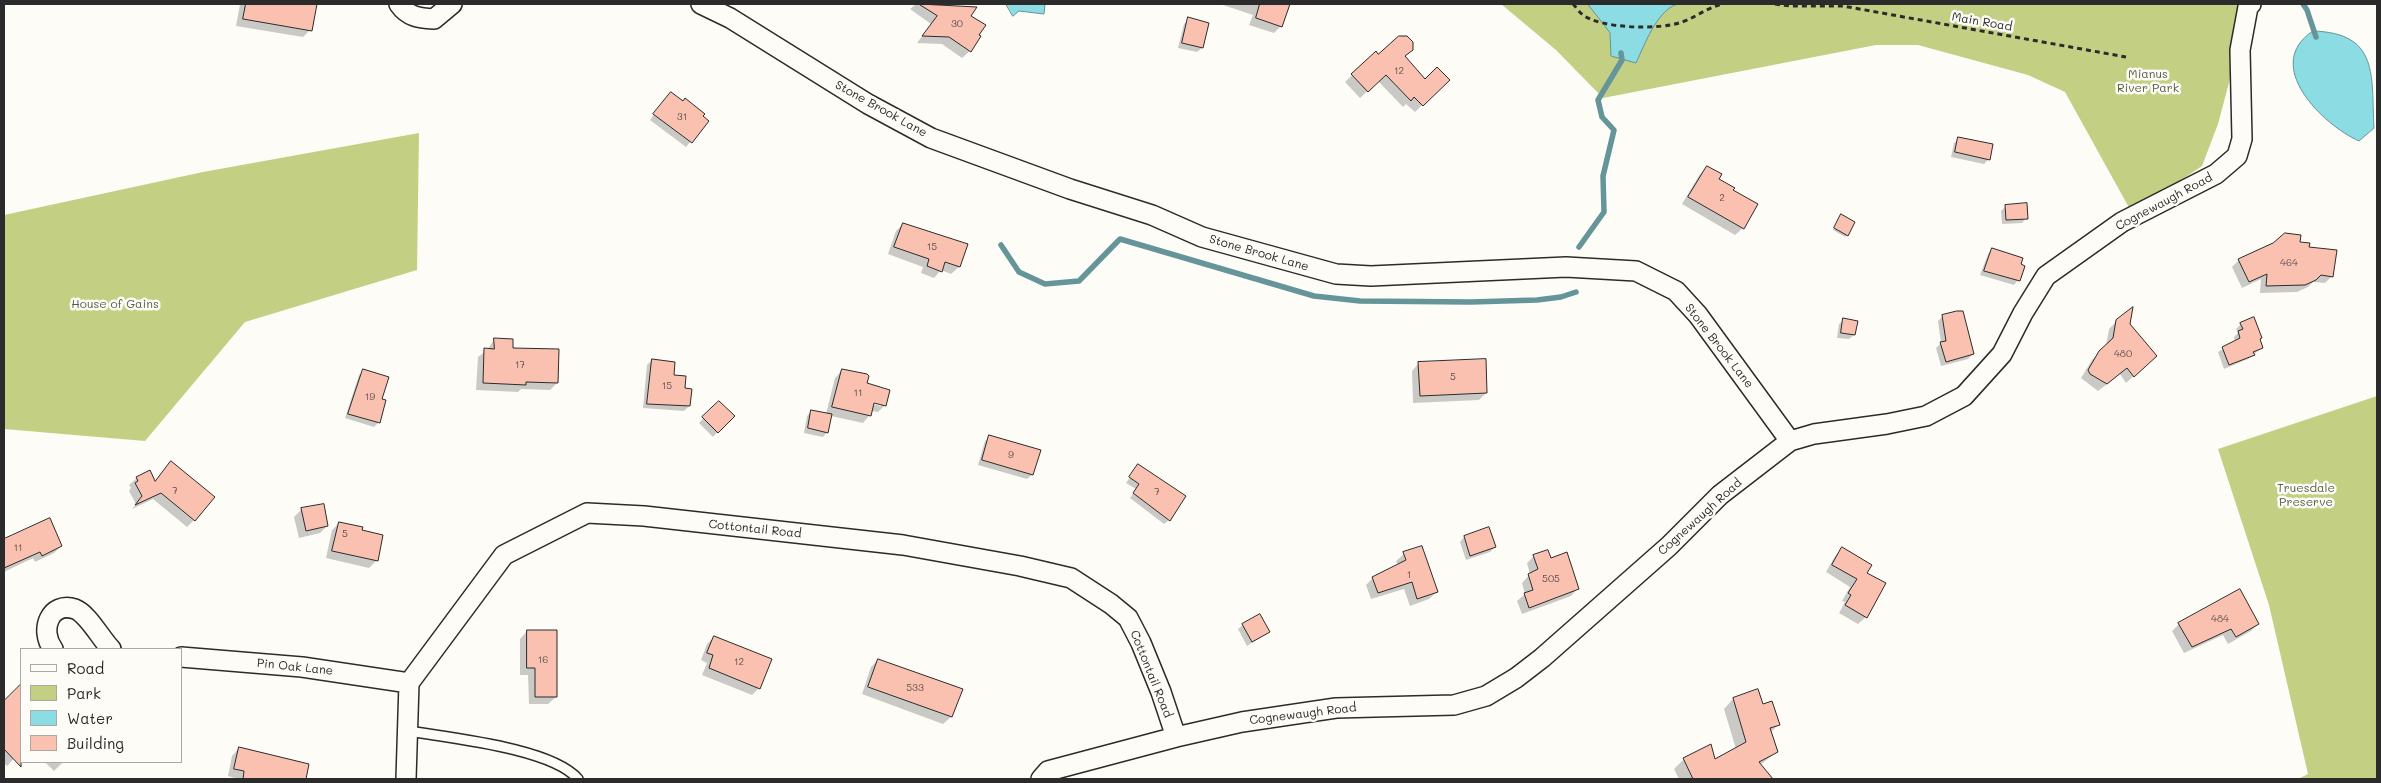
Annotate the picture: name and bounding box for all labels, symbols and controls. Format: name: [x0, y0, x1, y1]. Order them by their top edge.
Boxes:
street label: Main Road: [1951, 10, 2013, 34]
house number: 30: [951, 18, 963, 30]
house number: 12: [1394, 65, 1404, 77]
park label: Mianus River Park: [2117, 67, 2179, 95]
street label: Stone Brook Lane: [833, 78, 929, 140]
house number: 31: [677, 111, 687, 123]
street label: Cognewaugh Road: [2113, 170, 2215, 234]
house number: 2: [1719, 192, 1725, 204]
street label: Stone Brook Lane: [1208, 232, 1310, 274]
house number: 15: [927, 241, 937, 253]
house number: 464: [2280, 257, 2298, 269]
park label: House of Gains: [71, 297, 159, 311]
street label: Stone Brook Lane: [1682, 301, 1756, 391]
house number: 480: [2114, 348, 2132, 360]
house number: 17: [515, 359, 525, 371]
house number: 5: [1450, 371, 1456, 383]
house number: 15: [662, 380, 672, 392]
house number: 11: [854, 387, 862, 399]
house number: 19: [365, 391, 375, 403]
house number: 9: [1008, 449, 1014, 461]
street label: Cognewaugh Road: [1655, 476, 1745, 558]
park label: Truesdale Preserve: [2277, 481, 2335, 509]
house number: 7: [172, 485, 178, 497]
house number: 7: [1154, 486, 1160, 498]
street label: Cottontail Road: [708, 517, 802, 541]
house number: 5: [342, 528, 348, 540]
house number: 11: [14, 542, 22, 554]
house number: 1: [1407, 569, 1411, 581]
house number: 505: [1542, 573, 1560, 585]
house number: 484: [2211, 613, 2229, 625]
street label: Cottontail Road: [1127, 628, 1175, 720]
legend: [20, 648, 182, 763]
house number: 16: [538, 654, 548, 666]
street label: Pin Oak Lane: [256, 656, 334, 678]
house number: 12: [734, 656, 744, 668]
text: Road: [67, 658, 104, 678]
house number: 533: [906, 682, 924, 694]
text: Park: [67, 683, 101, 703]
street label: Cognewaugh Road: [1249, 700, 1357, 728]
text: Water: [67, 708, 113, 728]
text: Building: [67, 733, 124, 753]

